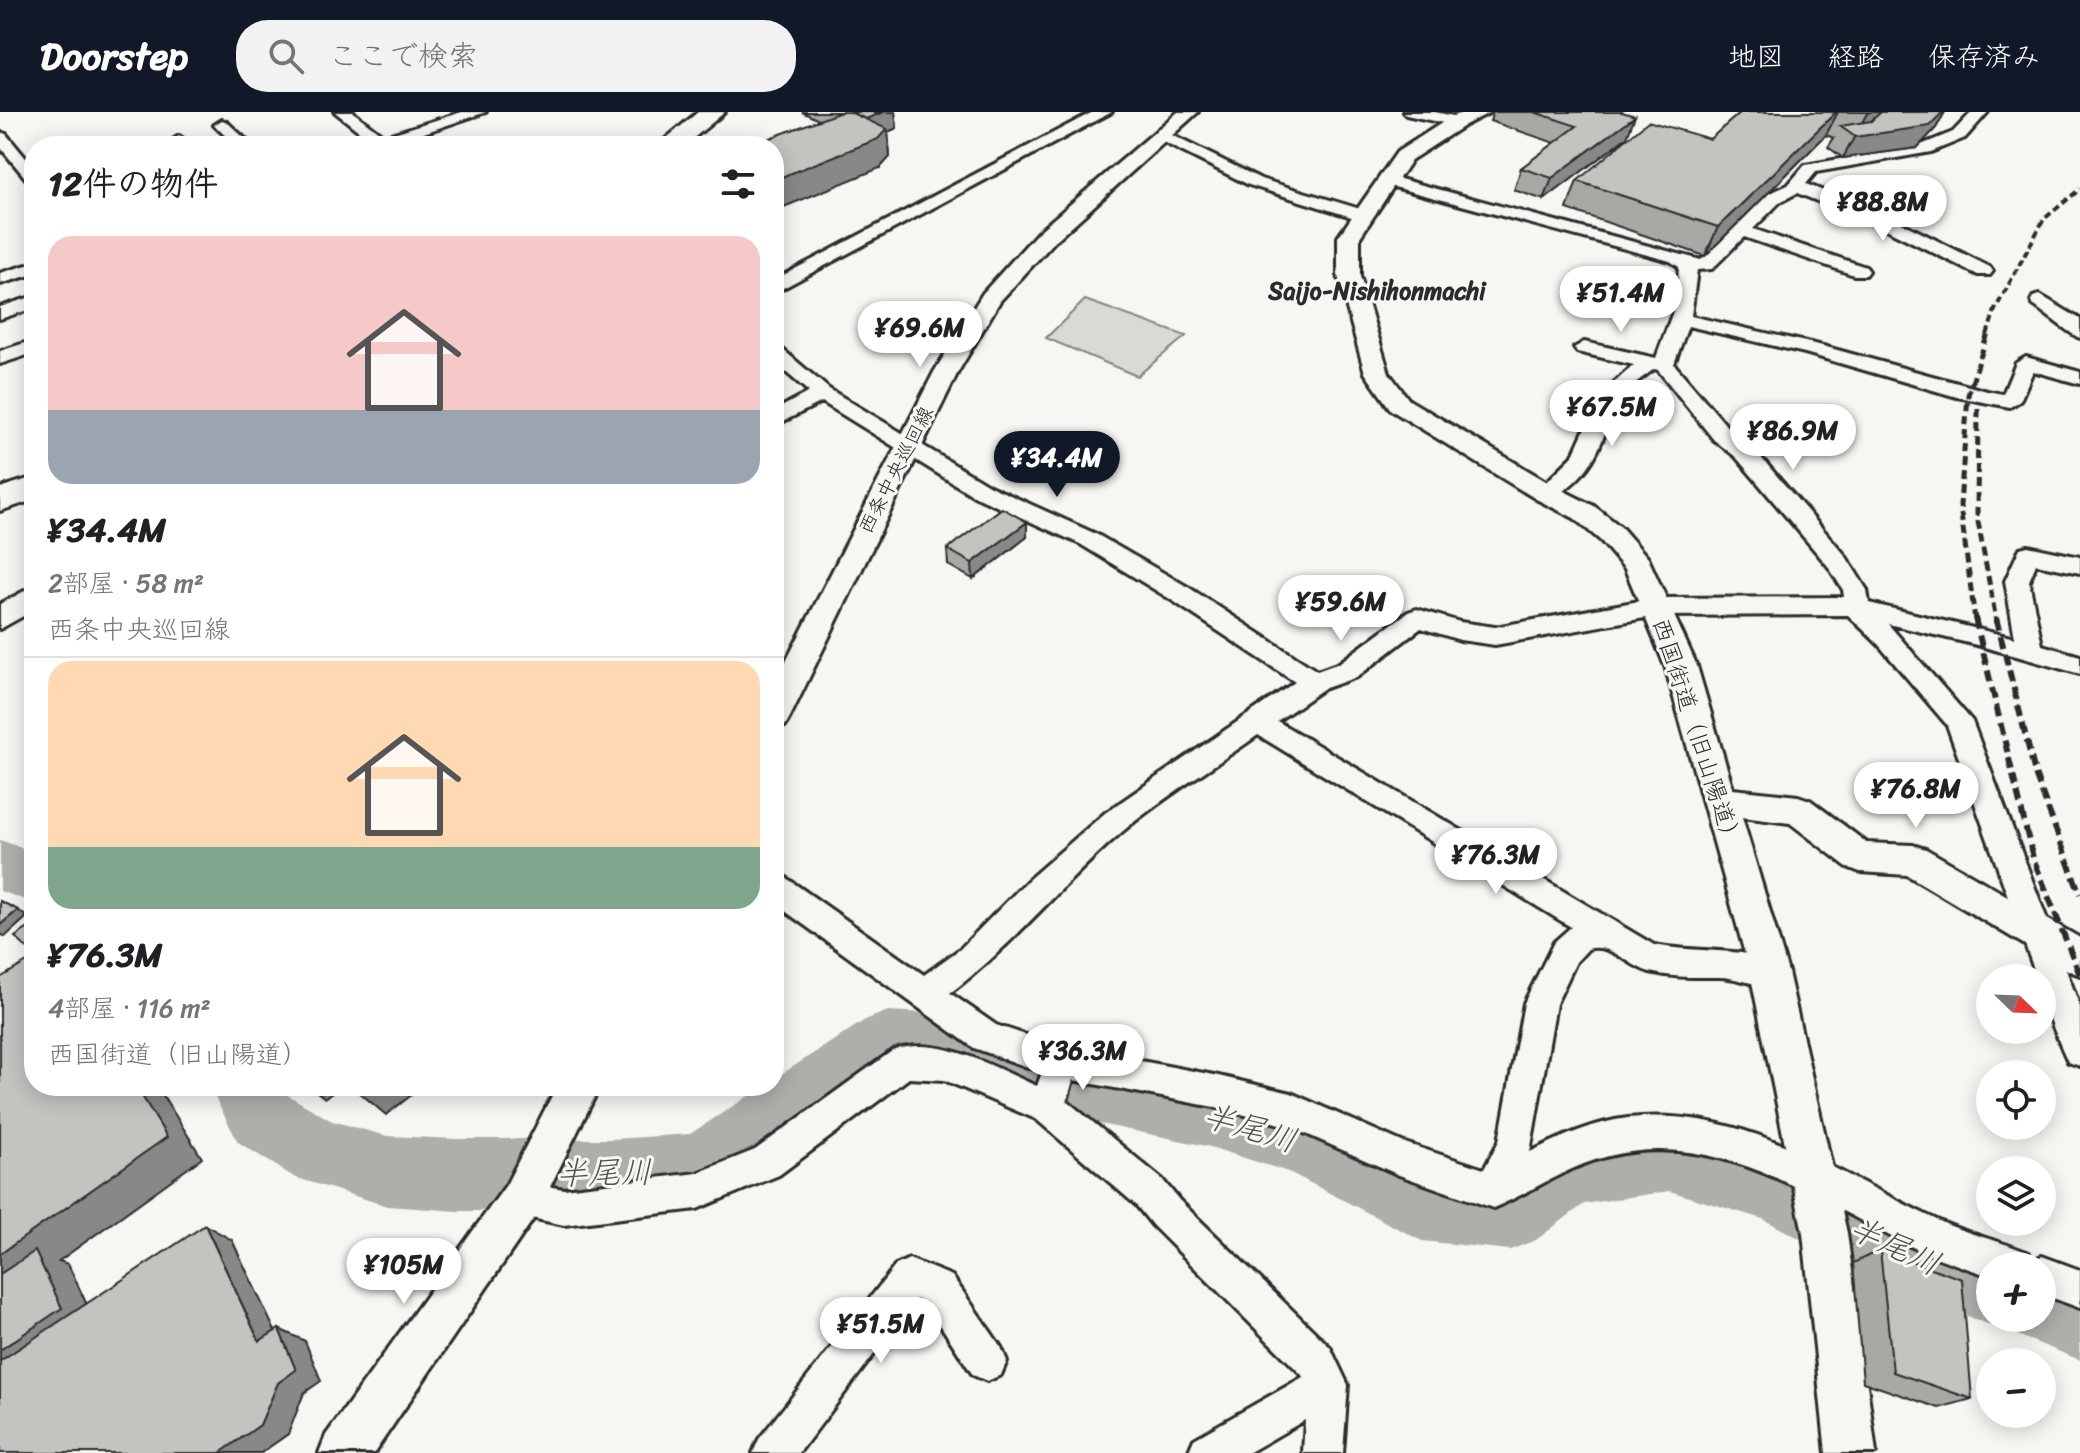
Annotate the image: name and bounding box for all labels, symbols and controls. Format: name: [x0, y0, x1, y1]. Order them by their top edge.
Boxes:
search box: [236, 20, 796, 92]
text: Doorstep: [40, 23, 188, 90]
text: ここで検索: [328, 29, 478, 83]
text: 地図: [1728, 32, 1784, 81]
text: 経路: [1828, 32, 1884, 81]
text: 保存済み: [1928, 32, 2040, 81]
icon: search: [264, 34, 308, 78]
text: 12件の物件: [48, 154, 218, 214]
icon: filters: [716, 162, 760, 206]
pin: ¥88.8M: [1818, 175, 1948, 243]
text: ¥88.8M: [1838, 178, 1928, 224]
pin: ¥51.4M: [1556, 266, 1686, 334]
text: ¥51.4M: [1578, 269, 1664, 315]
district label: Saijo-Nishihonmachi: [1267, 270, 1487, 312]
icon: home: [332, 288, 476, 432]
pin: ¥69.6M: [855, 301, 985, 369]
text: ¥69.6M: [876, 304, 965, 350]
pin: ¥67.5M: [1547, 380, 1677, 448]
text: ¥67.5M: [1568, 383, 1657, 429]
street label: 西条中央巡回線: [849, 400, 943, 540]
pin: ¥86.9M: [1728, 404, 1858, 472]
text: ¥86.9M: [1748, 407, 1838, 453]
pin: ¥34.4M: [992, 431, 1122, 499]
text: ¥34.4M: [1012, 434, 1102, 480]
text: ¥34.4M: [48, 500, 166, 560]
text: 2部屋 · 58 m²: [48, 560, 204, 606]
pin: ¥59.6M: [1276, 575, 1406, 643]
text: ¥59.6M: [1296, 578, 1386, 624]
text: 西条中央巡回線: [48, 606, 230, 652]
street label: 西国街道（旧山陽道）: [1640, 612, 1754, 854]
icon: home: [332, 713, 476, 857]
pin: ¥76.8M: [1851, 762, 1981, 830]
text: ¥76.8M: [1872, 765, 1960, 811]
pin: ¥76.3M: [1431, 828, 1561, 896]
text: ¥76.3M: [1452, 831, 1540, 877]
text: ¥76.3M: [48, 925, 162, 985]
north arrow: [1976, 964, 2056, 1044]
map controls: [1976, 964, 2056, 1428]
text: 4部屋 · 116 m²: [48, 985, 211, 1031]
pin: ¥36.3M: [1018, 1024, 1148, 1092]
text: ¥36.3M: [1040, 1027, 1126, 1073]
text: 西国街道（旧山陽道）: [48, 1031, 308, 1077]
button: locate: [1976, 1060, 2056, 1140]
water label: 半尾川: [1196, 1087, 1304, 1169]
water label: 半尾川: [556, 1144, 652, 1202]
button: layers: [1976, 1156, 2056, 1236]
water label: 半尾川: [1839, 1200, 1951, 1292]
pin: ¥105M: [348, 1238, 460, 1306]
text: ¥105M: [364, 1241, 444, 1287]
button: +: [1976, 1252, 2056, 1332]
pin: ¥51.5M: [816, 1297, 946, 1365]
text: ¥51.5M: [838, 1300, 924, 1346]
button: −: [1976, 1348, 2056, 1428]

